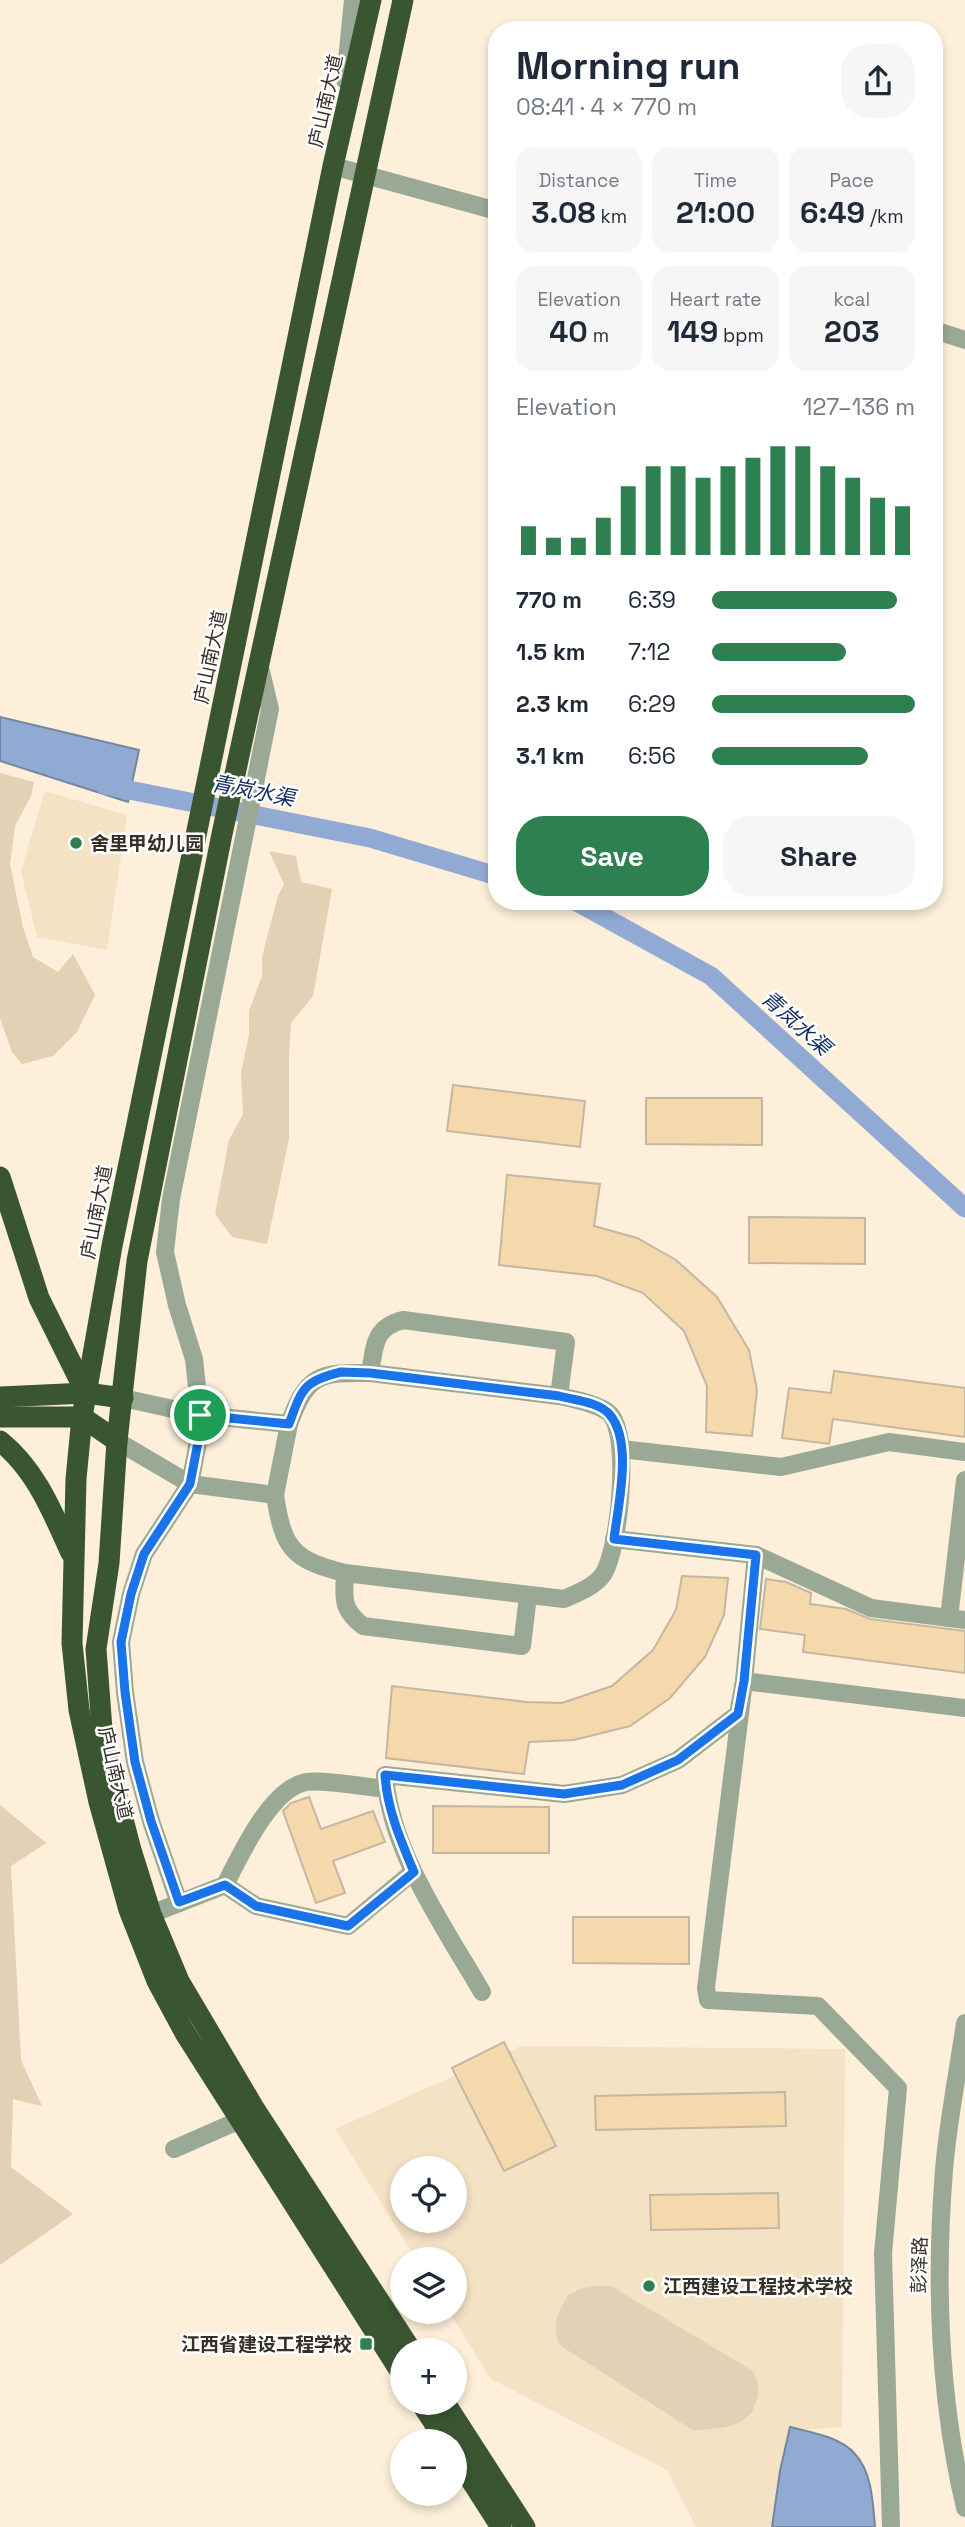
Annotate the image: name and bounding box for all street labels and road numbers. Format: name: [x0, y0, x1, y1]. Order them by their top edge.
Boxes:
street label: 庐山南大道: [303, 52, 348, 150]
street label: 庐山南大道: [188, 608, 233, 706]
street label: 庐山南大道: [75, 1163, 118, 1261]
street label: 庐山南大道: [93, 1724, 138, 1822]
street label: 彭泽路: [906, 2236, 933, 2294]

